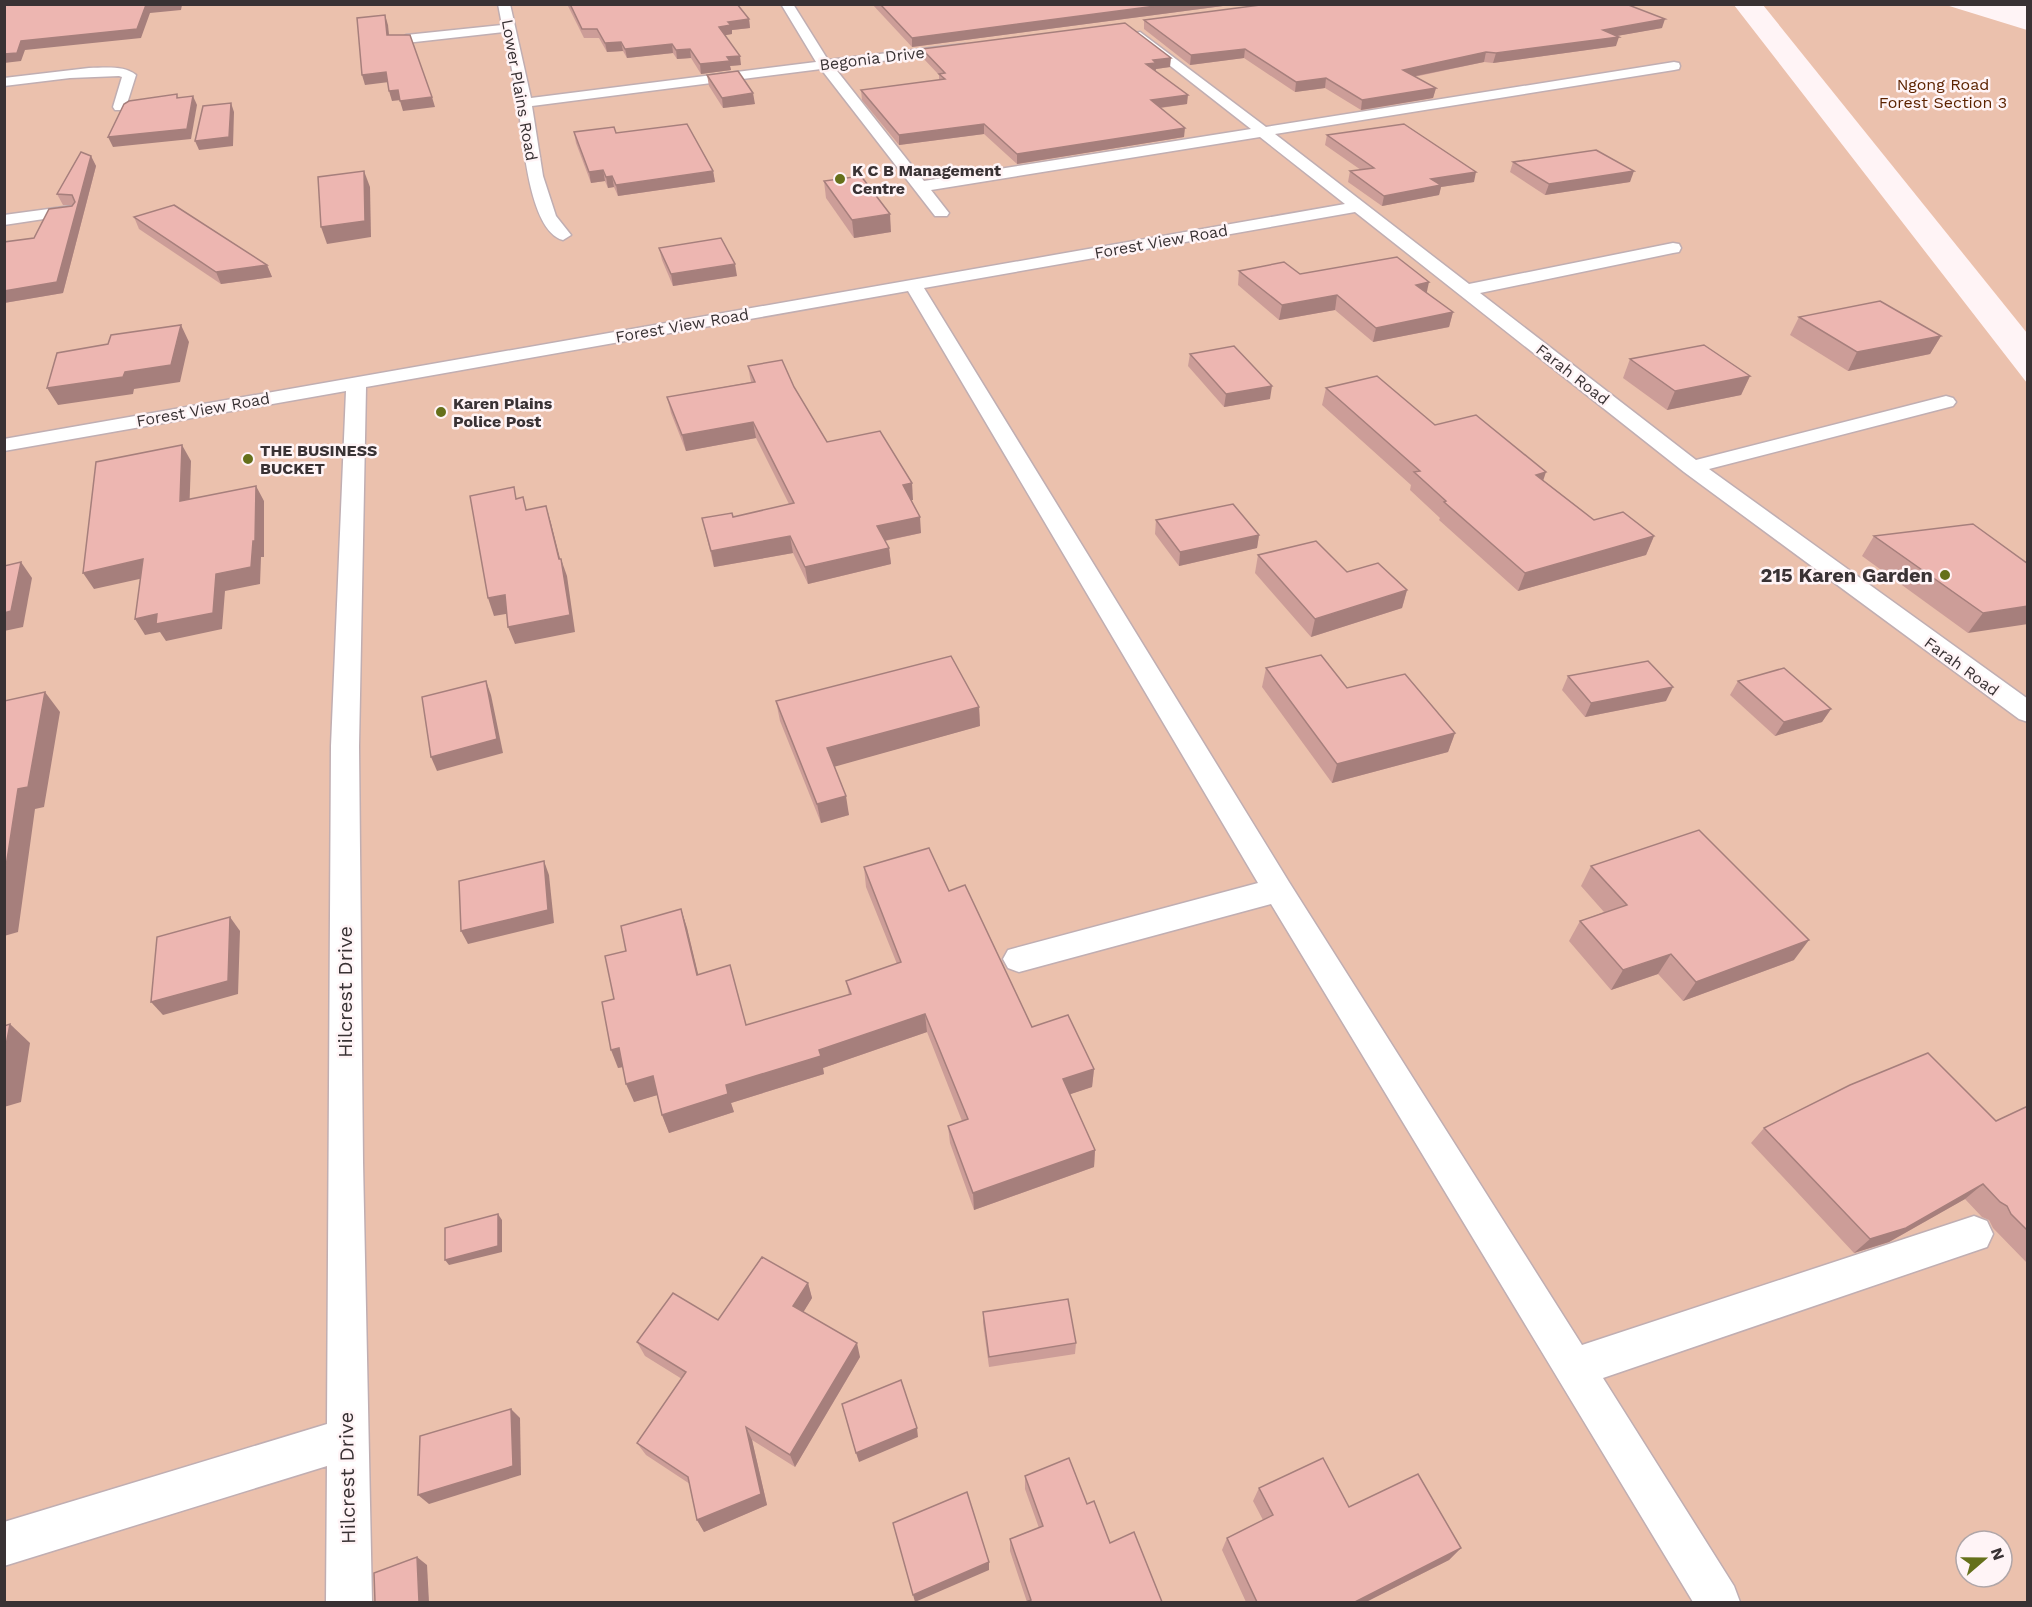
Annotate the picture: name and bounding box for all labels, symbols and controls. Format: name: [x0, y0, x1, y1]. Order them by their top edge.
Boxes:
street label: Lower Plains Road: [498, 18, 541, 162]
street label: Begonia Drive: [818, 43, 926, 74]
park label: Ngong Road Forest Section 3: [1879, 75, 2007, 112]
place label: K C B Management Centre: [852, 161, 1001, 198]
marker: K C B Management Centre: [833, 172, 847, 186]
street label: Forest View Road: [1093, 220, 1229, 263]
street label: Forest View Road: [614, 304, 750, 347]
street label: Farah Road: [1532, 340, 1613, 409]
street label: Forest View Road: [135, 388, 271, 431]
place label: Karen Plains Police Post: [453, 394, 553, 431]
marker: Karen Plains Police Post: [434, 405, 448, 419]
place label: THE BUSINESS BUCKET: [260, 441, 377, 478]
marker: THE BUSINESS BUCKET: [241, 452, 255, 466]
place label: 215 Karen Garden: [1761, 563, 1933, 587]
marker: 215 Karen Garden: [1938, 568, 1952, 582]
street label: Farah Road: [1921, 633, 2003, 700]
street label: Hilcrest Drive: [333, 926, 357, 1058]
street label: Hilcrest Drive: [334, 1412, 360, 1544]
north arrow: [1954, 1529, 2014, 1589]
text: N: [1987, 1545, 2009, 1563]

